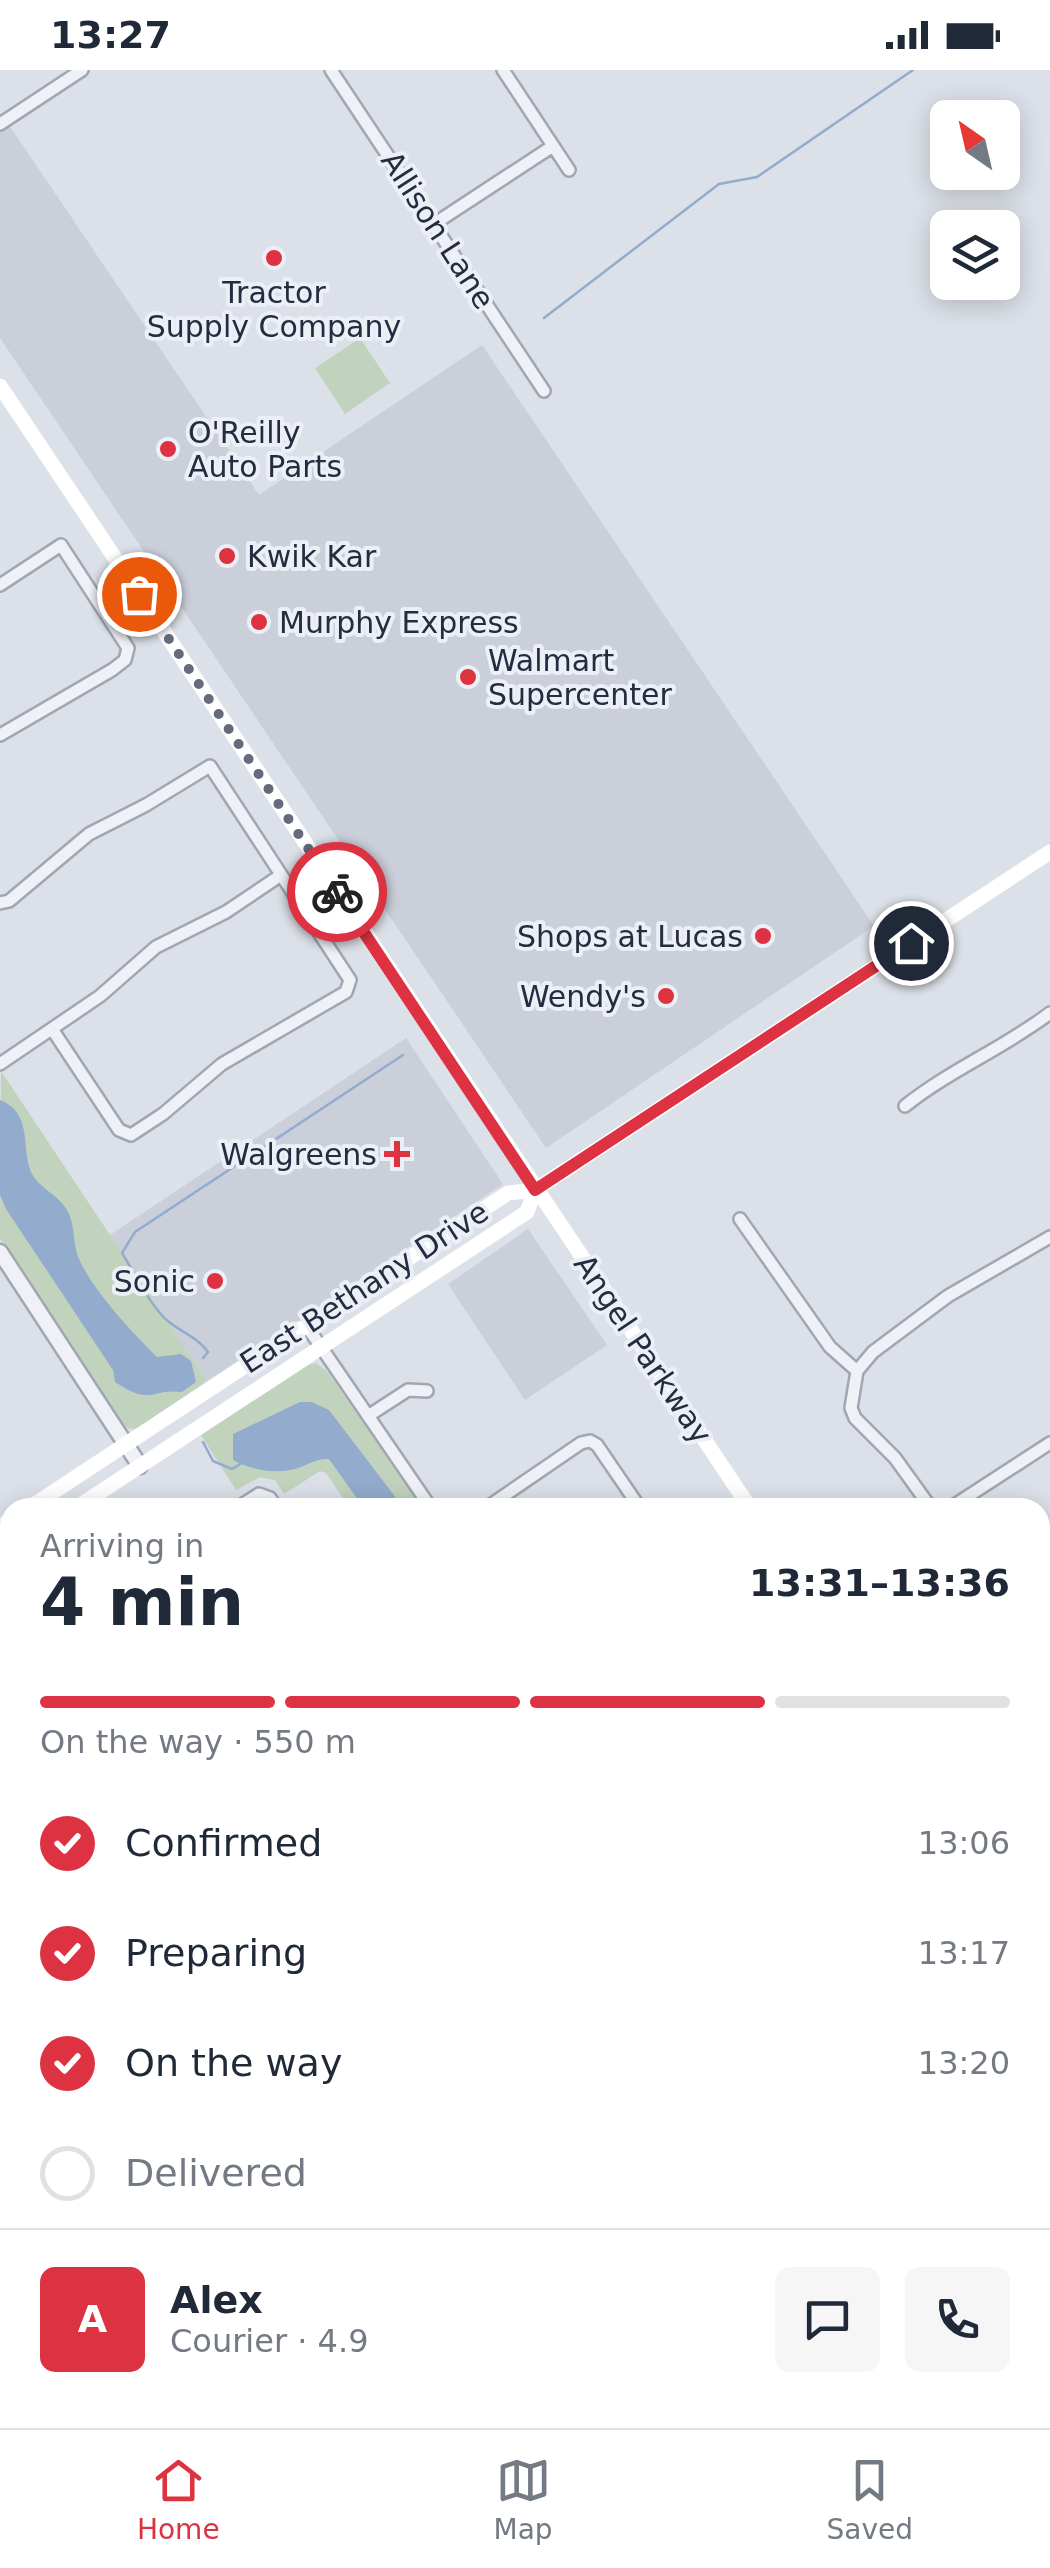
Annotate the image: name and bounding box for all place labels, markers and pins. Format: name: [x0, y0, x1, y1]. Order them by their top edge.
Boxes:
marker: Tractor Supply Company: [263, 247, 285, 269]
place label: Tractor Supply Company: [147, 275, 401, 344]
place label: O'Reilly Auto Parts: [188, 415, 342, 484]
marker: O'Reilly Auto Parts: [157, 438, 179, 460]
place label: Kwik Kar: [247, 539, 377, 574]
marker: Kwik Kar: [216, 545, 238, 567]
pin: [97, 552, 182, 637]
place label: Murphy Express: [279, 605, 519, 640]
marker: Murphy Express: [248, 611, 270, 633]
place label: Walmart Supercenter: [488, 643, 672, 712]
marker: Walmart Supercenter: [457, 666, 479, 688]
pin: [869, 901, 954, 986]
place label: Shops at Lucas: [517, 919, 743, 954]
marker: Shops at Lucas: [752, 925, 774, 947]
place label: Wendy's: [520, 979, 646, 1014]
marker: Wendy's: [655, 985, 677, 1007]
place label: Walgreens: [220, 1137, 377, 1172]
marker: Walgreens: [386, 1143, 408, 1165]
place label: Sonic: [114, 1264, 195, 1299]
marker: Sonic: [204, 1270, 226, 1292]

